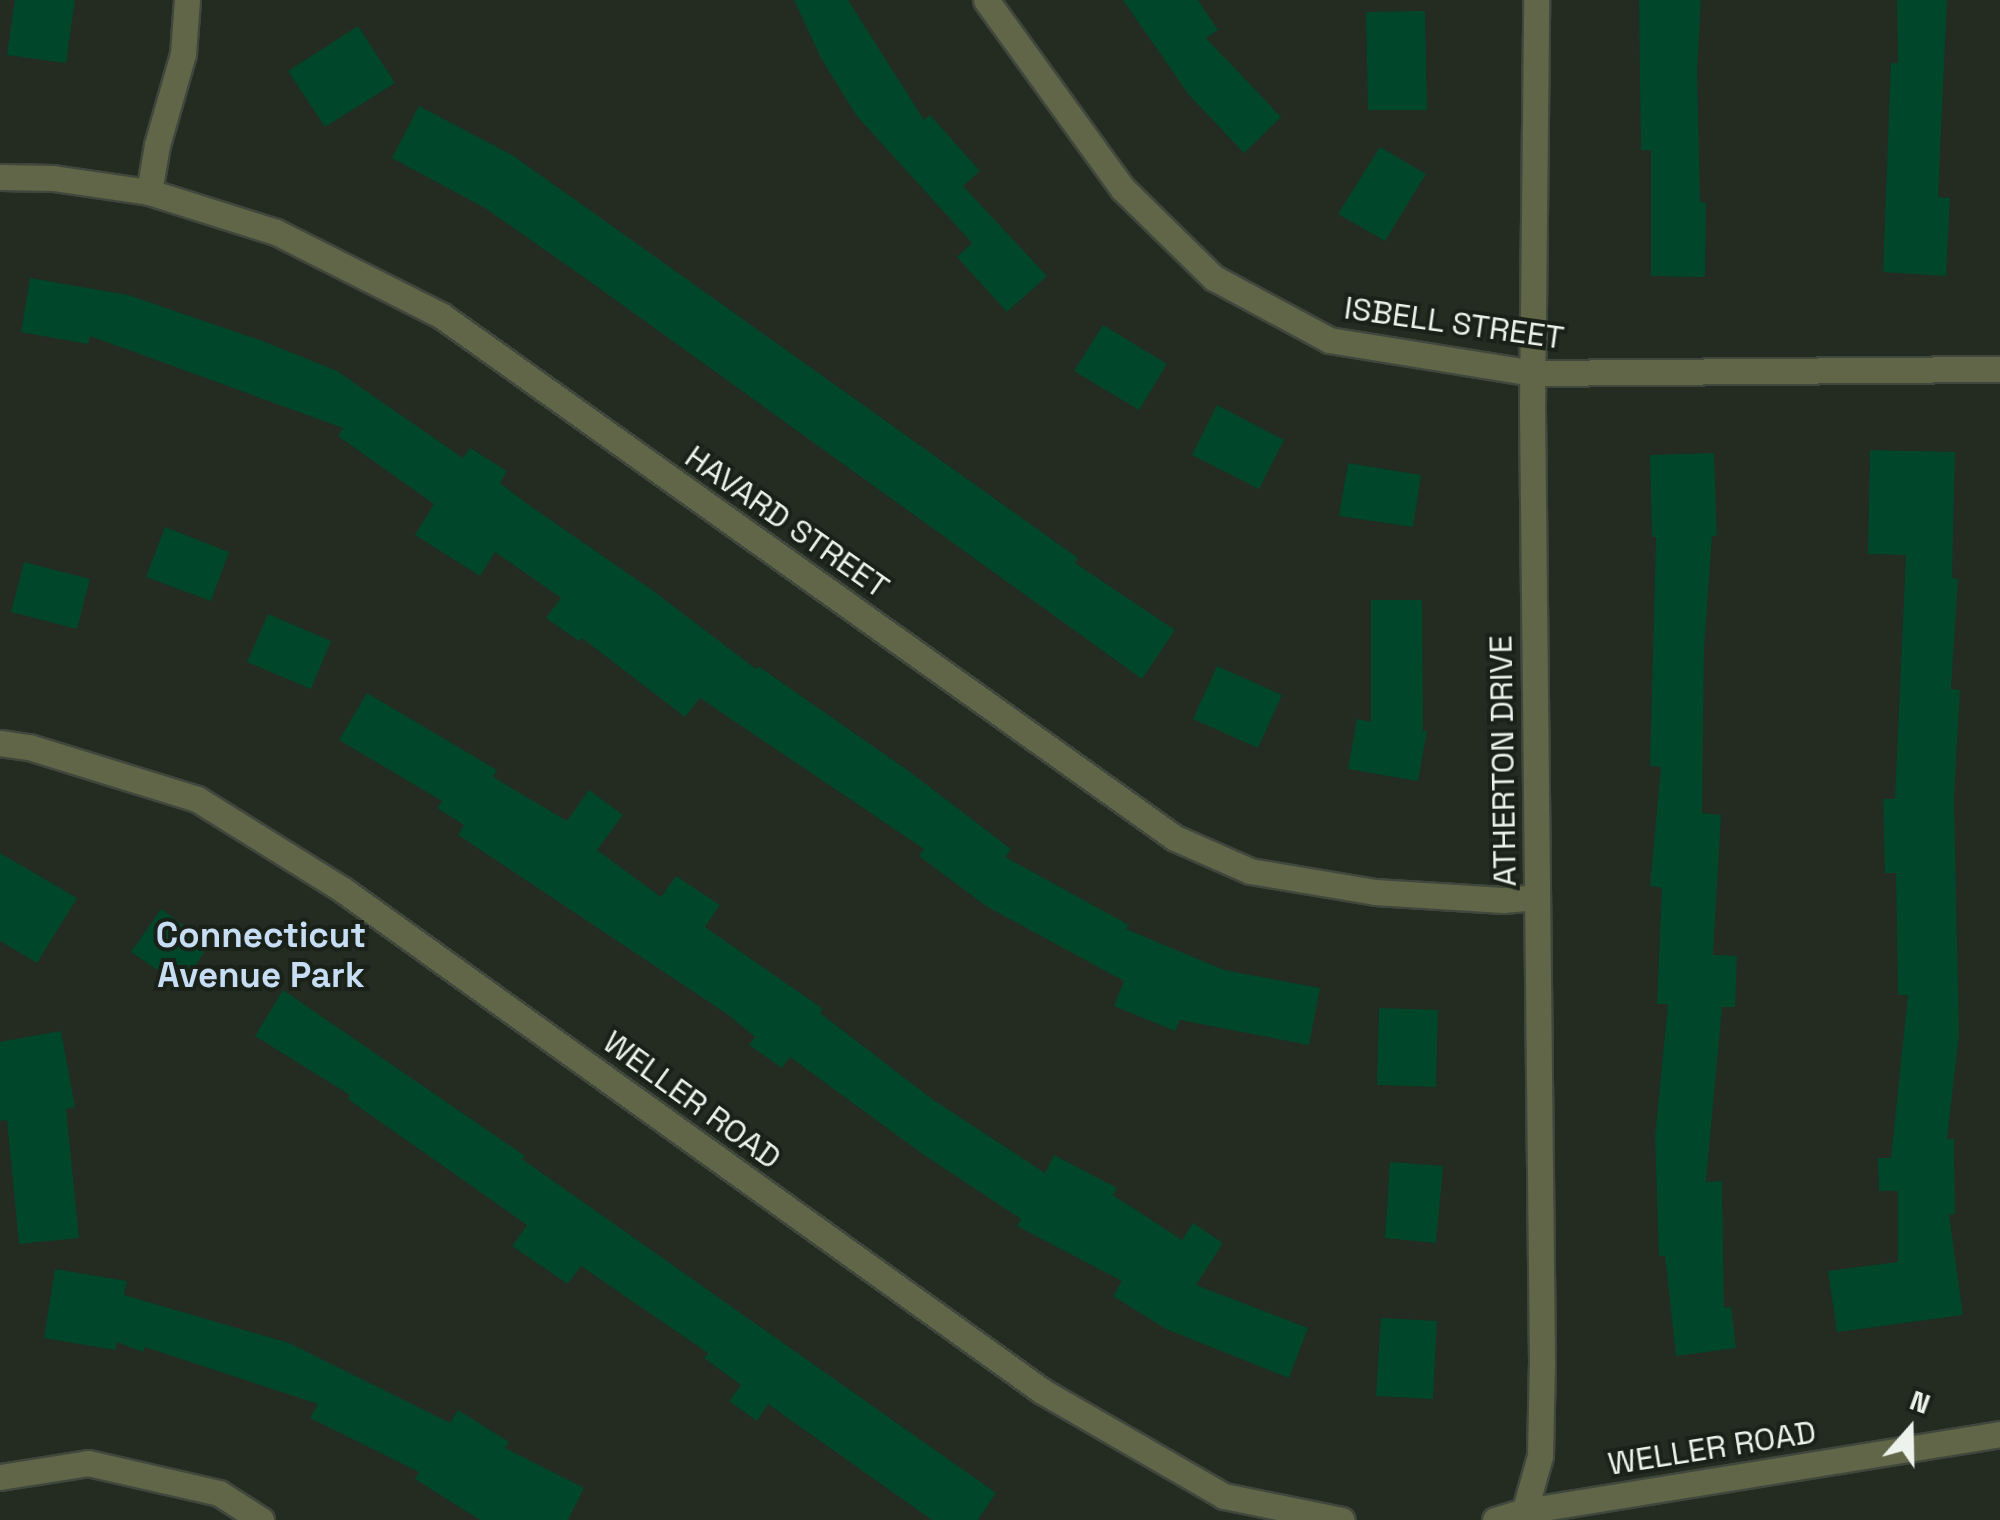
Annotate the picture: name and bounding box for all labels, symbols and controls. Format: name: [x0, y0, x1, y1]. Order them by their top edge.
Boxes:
street label: ISBELL STREET: [1341, 289, 1567, 357]
street label: HAVARD STREET: [678, 437, 896, 607]
street label: ATHERTON DRIVE: [1482, 635, 1524, 887]
district label: Connecticut Avenue Park: [156, 914, 366, 996]
street label: WELLER ROAD: [596, 1023, 788, 1177]
north arrow: [1860, 1380, 1960, 1480]
text: N: [1905, 1382, 1935, 1422]
street label: WELLER ROAD: [1605, 1413, 1819, 1483]

